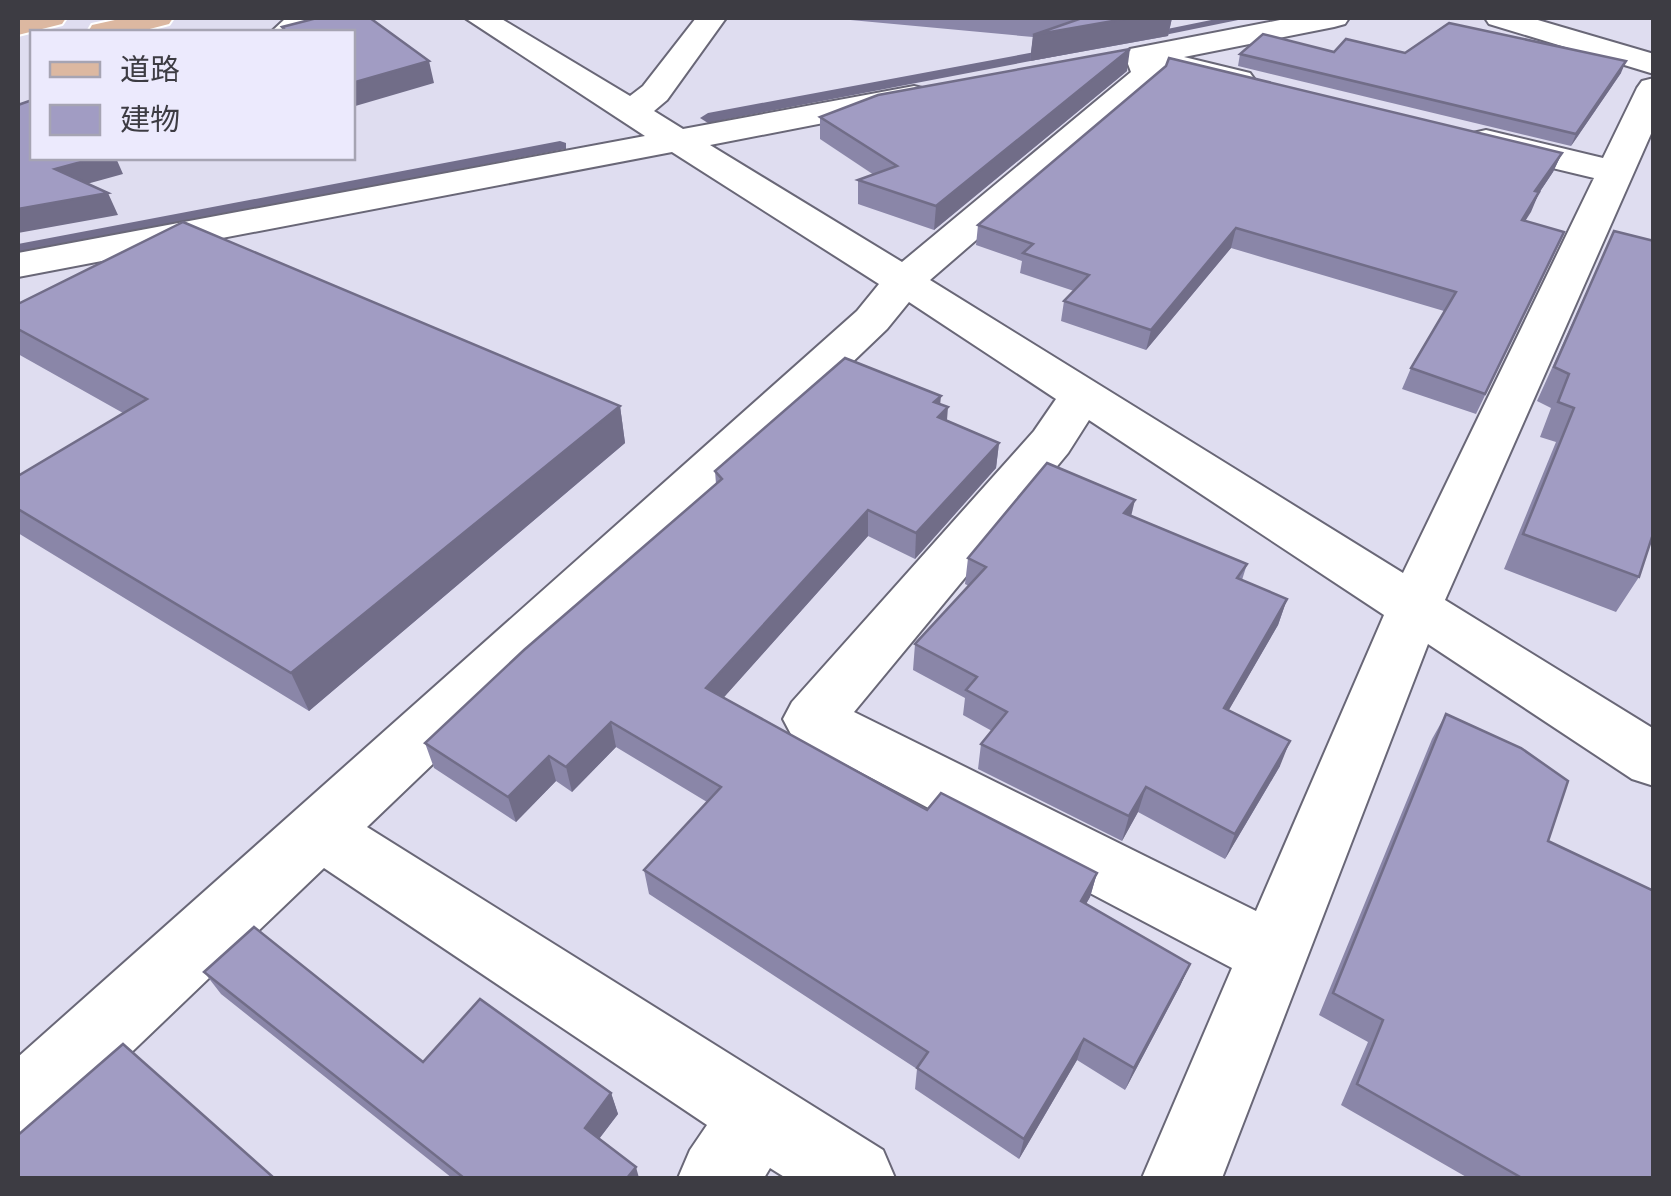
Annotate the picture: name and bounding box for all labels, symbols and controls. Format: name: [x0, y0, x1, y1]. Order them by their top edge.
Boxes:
legend: [30, 30, 355, 160]
text: 道路: [120, 48, 180, 91]
text: 建物: [120, 98, 180, 141]

